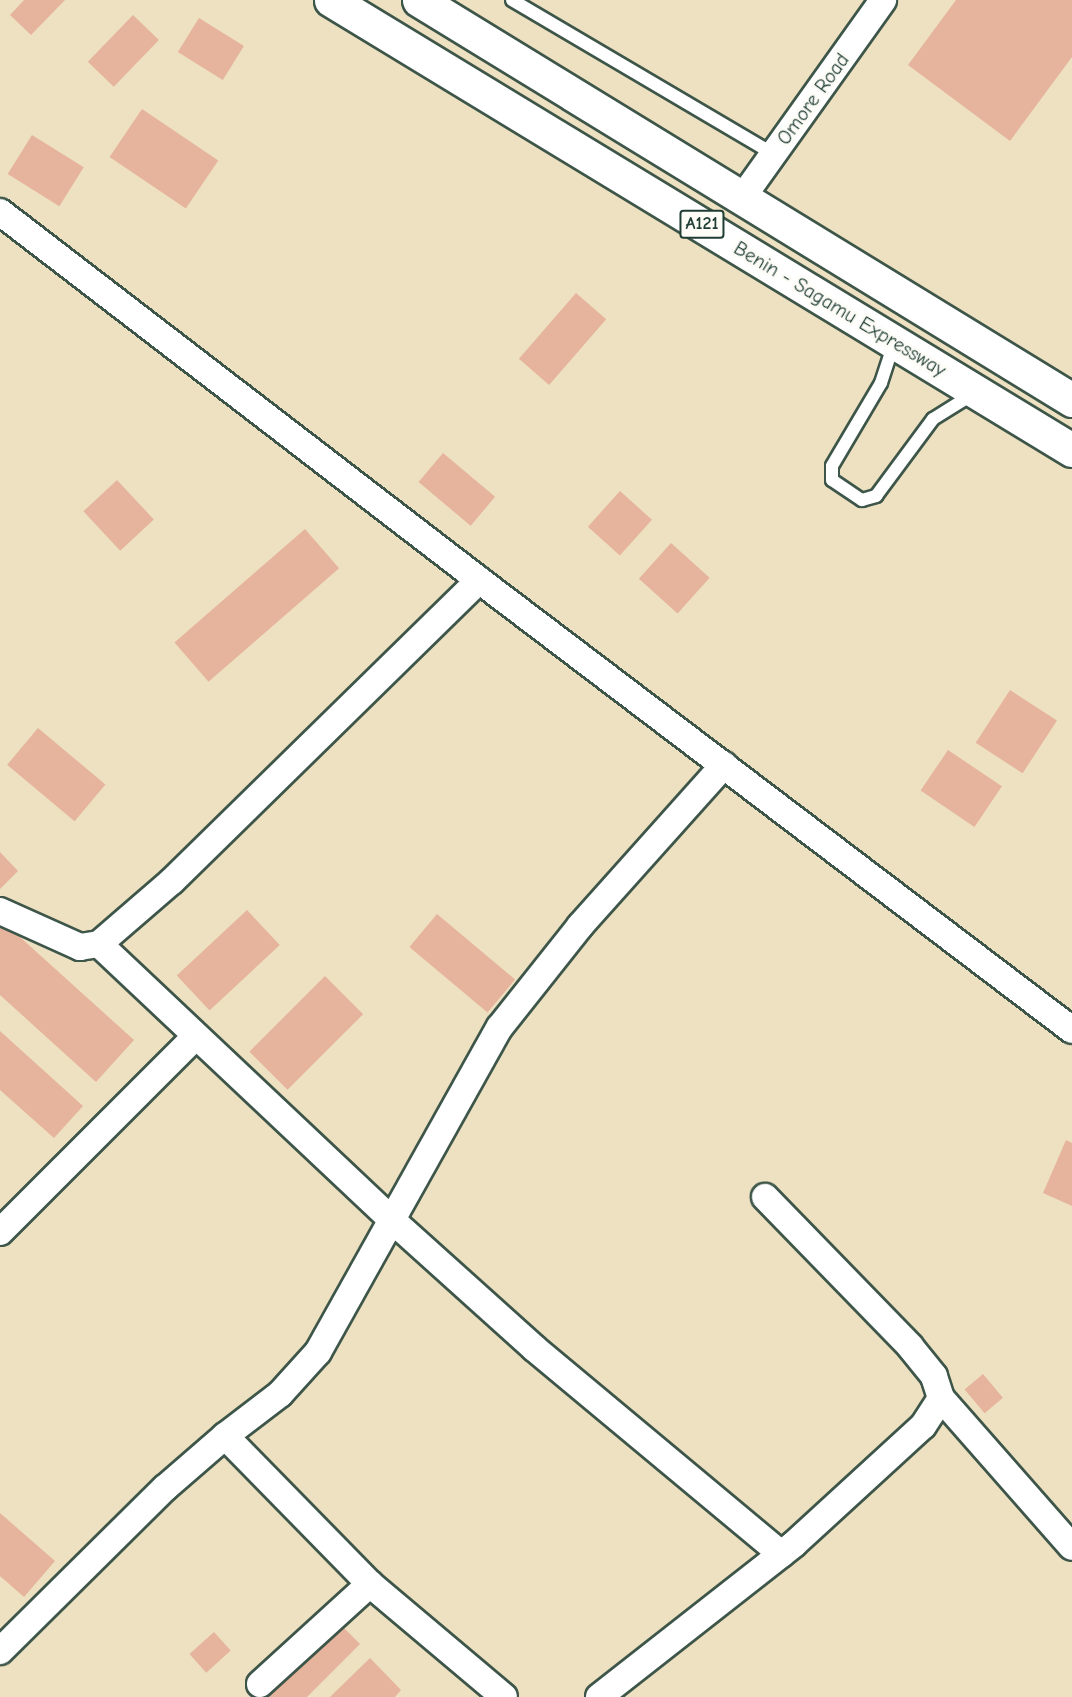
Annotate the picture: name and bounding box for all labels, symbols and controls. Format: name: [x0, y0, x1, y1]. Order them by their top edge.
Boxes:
street label: Omore Road: [772, 48, 854, 150]
road number: A121: [678, 209, 726, 239]
street label: Benin - Sagamu Expressway: [729, 236, 951, 382]

